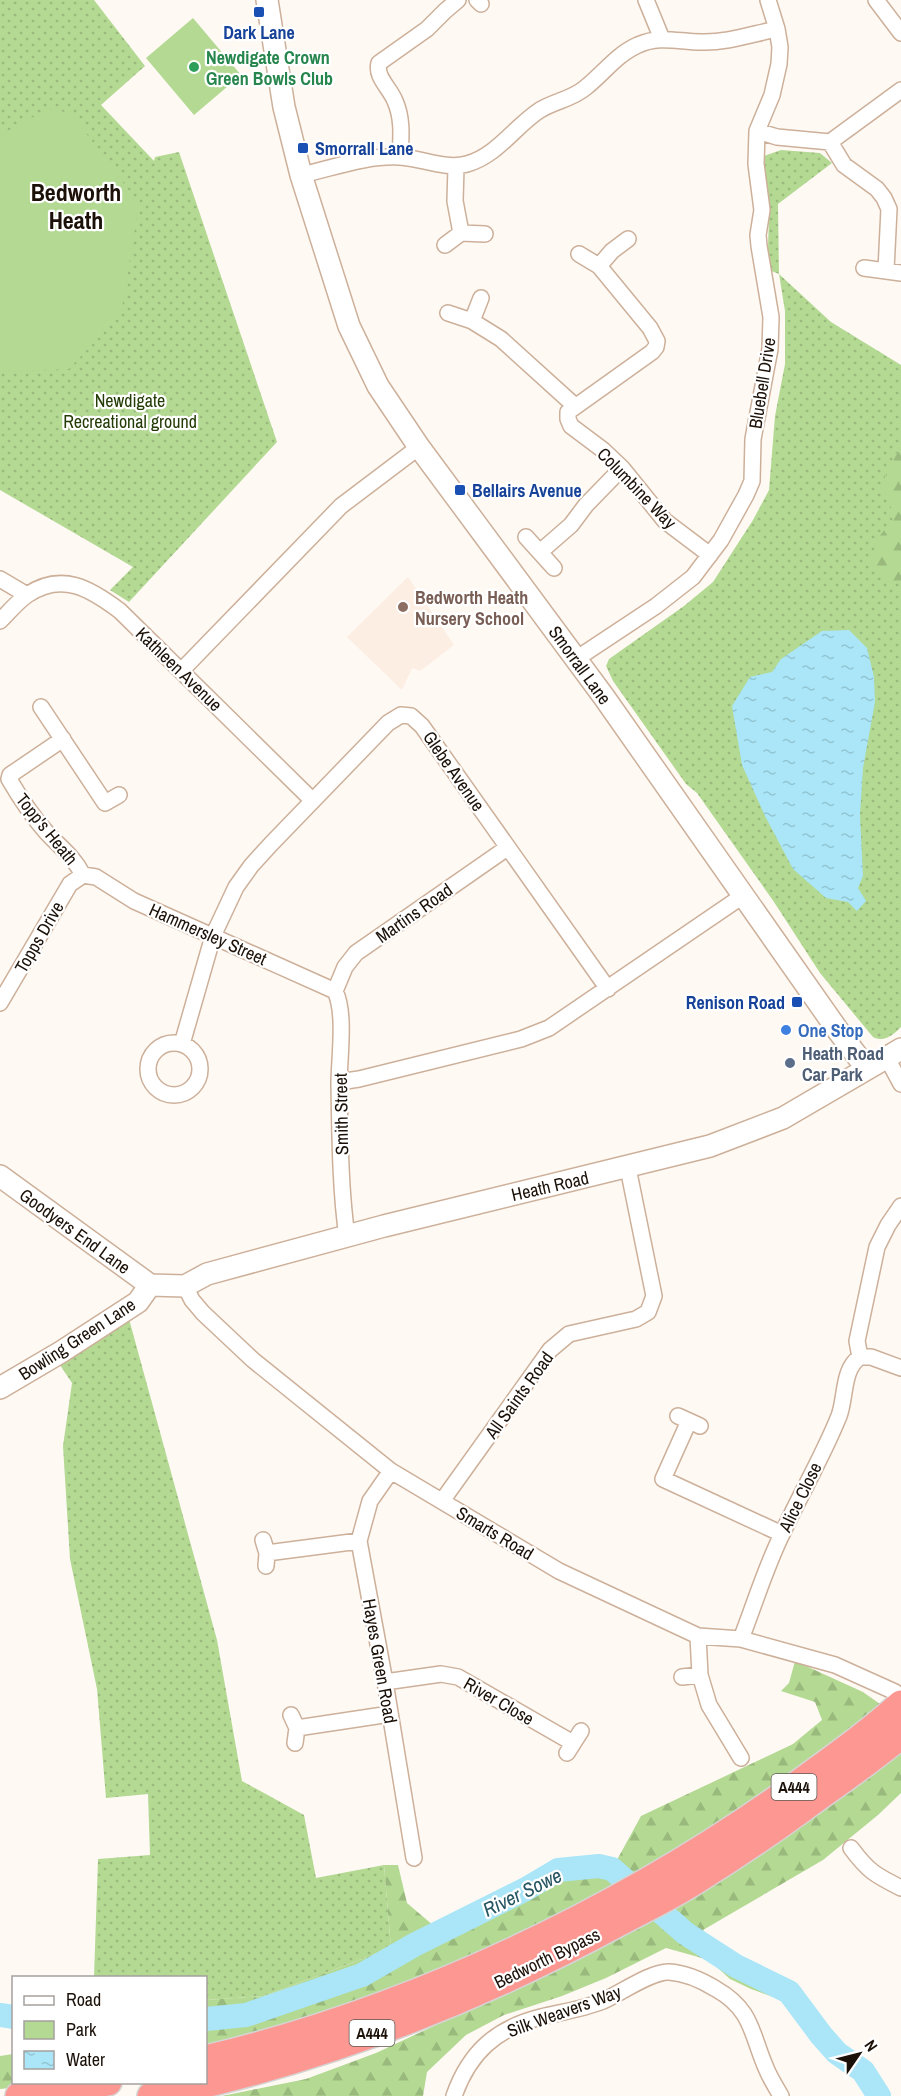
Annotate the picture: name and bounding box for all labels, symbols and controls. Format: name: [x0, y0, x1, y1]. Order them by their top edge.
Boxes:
marker: Dark Lane: [252, 5, 266, 19]
place label: Dark Lane: [223, 20, 295, 45]
place label: Newdigate Crown Green Bowls Club: [206, 45, 333, 91]
marker: Newdigate Crown Green Bowls Club: [187, 60, 201, 74]
place label: Smorrall Lane: [315, 136, 413, 161]
marker: Smorrall Lane: [296, 141, 310, 155]
district label: Bedworth Heath: [31, 176, 121, 236]
street label: Bluebell Drive: [742, 336, 782, 430]
park label: Newdigate Recreational ground: [63, 388, 197, 434]
street label: Columbine Way: [592, 442, 683, 535]
place label: Bellairs Avenue: [472, 478, 582, 503]
marker: Bellairs Avenue: [453, 483, 467, 497]
place label: Bedworth Heath Nursery School: [415, 585, 528, 631]
marker: Bedworth Heath Nursery School: [396, 600, 410, 614]
street label: Smorrall Lane: [543, 620, 617, 710]
street label: Kathleen Avenue: [130, 621, 228, 717]
street label: Glebe Avenue: [417, 726, 491, 816]
street label: Topp's Heath: [10, 788, 84, 870]
street label: Martins Road: [371, 877, 457, 949]
street label: Topps Drive: [8, 897, 70, 977]
street label: Hammersley Street: [145, 897, 271, 971]
place label: Renison Road: [686, 990, 785, 1015]
marker: Renison Road: [790, 995, 804, 1009]
place label: One Stop: [798, 1018, 864, 1043]
marker: One Stop: [779, 1023, 793, 1037]
place label: Heath Road Car Park: [802, 1041, 884, 1087]
marker: Heath Road Car Park: [783, 1056, 797, 1070]
street label: Smith Street: [328, 1073, 354, 1155]
street label: Heath Road: [509, 1165, 591, 1207]
street label: Goodyers End Lane: [15, 1182, 135, 1280]
street label: Bowling Green Lane: [14, 1292, 140, 1386]
street label: All Saints Road: [478, 1346, 559, 1444]
street label: Alice Close: [772, 1458, 828, 1537]
street label: Smarts Road: [452, 1500, 538, 1566]
street label: Hayes Green Road: [357, 1597, 403, 1725]
street label: River Close: [459, 1671, 539, 1731]
road number: A444: [772, 1774, 816, 1800]
water label: River Sowe: [478, 1861, 566, 1923]
street label: Bedworth Bypass: [490, 1922, 604, 1994]
legend: [12, 1976, 207, 2084]
street label: Silk Weavers Way: [503, 1979, 625, 2043]
text: Road: [66, 1987, 101, 2012]
text: Park: [66, 2017, 97, 2042]
road number: A444: [350, 2020, 394, 2046]
north arrow: [829, 2024, 889, 2084]
text: N: [860, 2035, 883, 2056]
text: Water: [66, 2047, 105, 2072]

